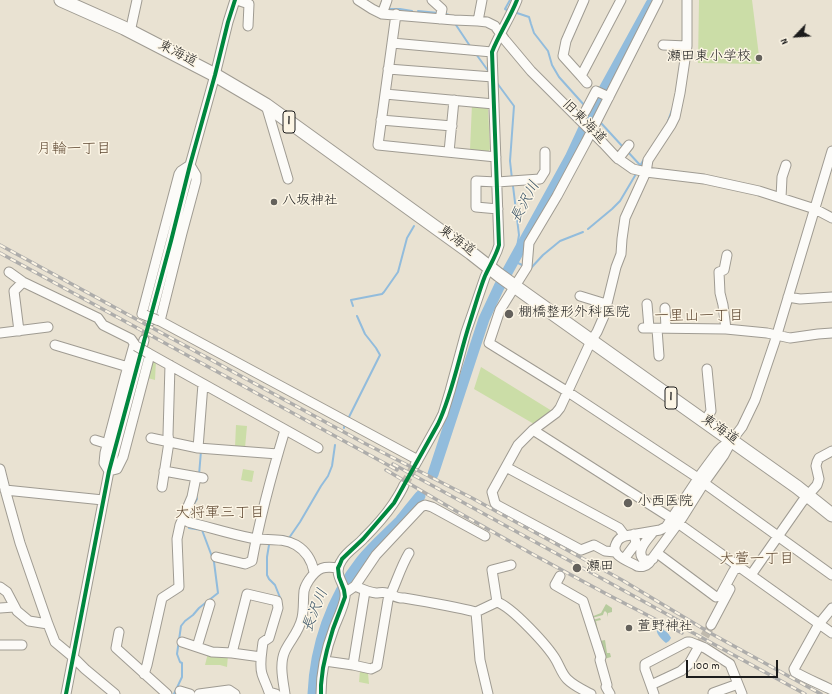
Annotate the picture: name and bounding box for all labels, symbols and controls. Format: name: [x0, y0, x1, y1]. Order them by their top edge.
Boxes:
north arrow: [776, 16, 816, 56]
text: N: [777, 35, 794, 47]
street label: 東海道: [154, 38, 200, 72]
place label: 瀬田東小学校: [667, 50, 751, 66]
marker: 瀬田東小学校: [754, 53, 764, 63]
street label: 旧東海道: [557, 97, 609, 149]
road number: 1: [283, 111, 295, 133]
district label: 月輪一丁目: [37, 142, 111, 160]
water label: 長沢川: [508, 179, 546, 227]
place label: 八坂神社: [282, 194, 338, 210]
marker: 八坂神社: [269, 197, 279, 207]
street label: 東海道: [434, 223, 478, 261]
place label: 棚橋整形外科医院: [518, 306, 630, 322]
marker: 棚橋整形外科医院: [503, 308, 515, 320]
district label: 一里山一丁目: [654, 309, 744, 327]
road number: 1: [665, 387, 677, 409]
street label: 東海道: [697, 412, 741, 450]
place label: 小西医院: [637, 495, 693, 511]
marker: 小西医院: [622, 497, 634, 509]
district label: 大将軍三丁目: [175, 506, 265, 524]
district label: 大萱一丁目: [720, 552, 794, 570]
place label: 瀬田: [586, 560, 614, 576]
marker: 瀬田: [571, 562, 583, 574]
water label: 長沢川: [300, 587, 334, 635]
place label: 萱野神社: [637, 620, 693, 636]
marker: 萱野神社: [624, 623, 634, 633]
scale bar: [688, 652, 780, 678]
text: 100 m: [693, 658, 720, 675]

